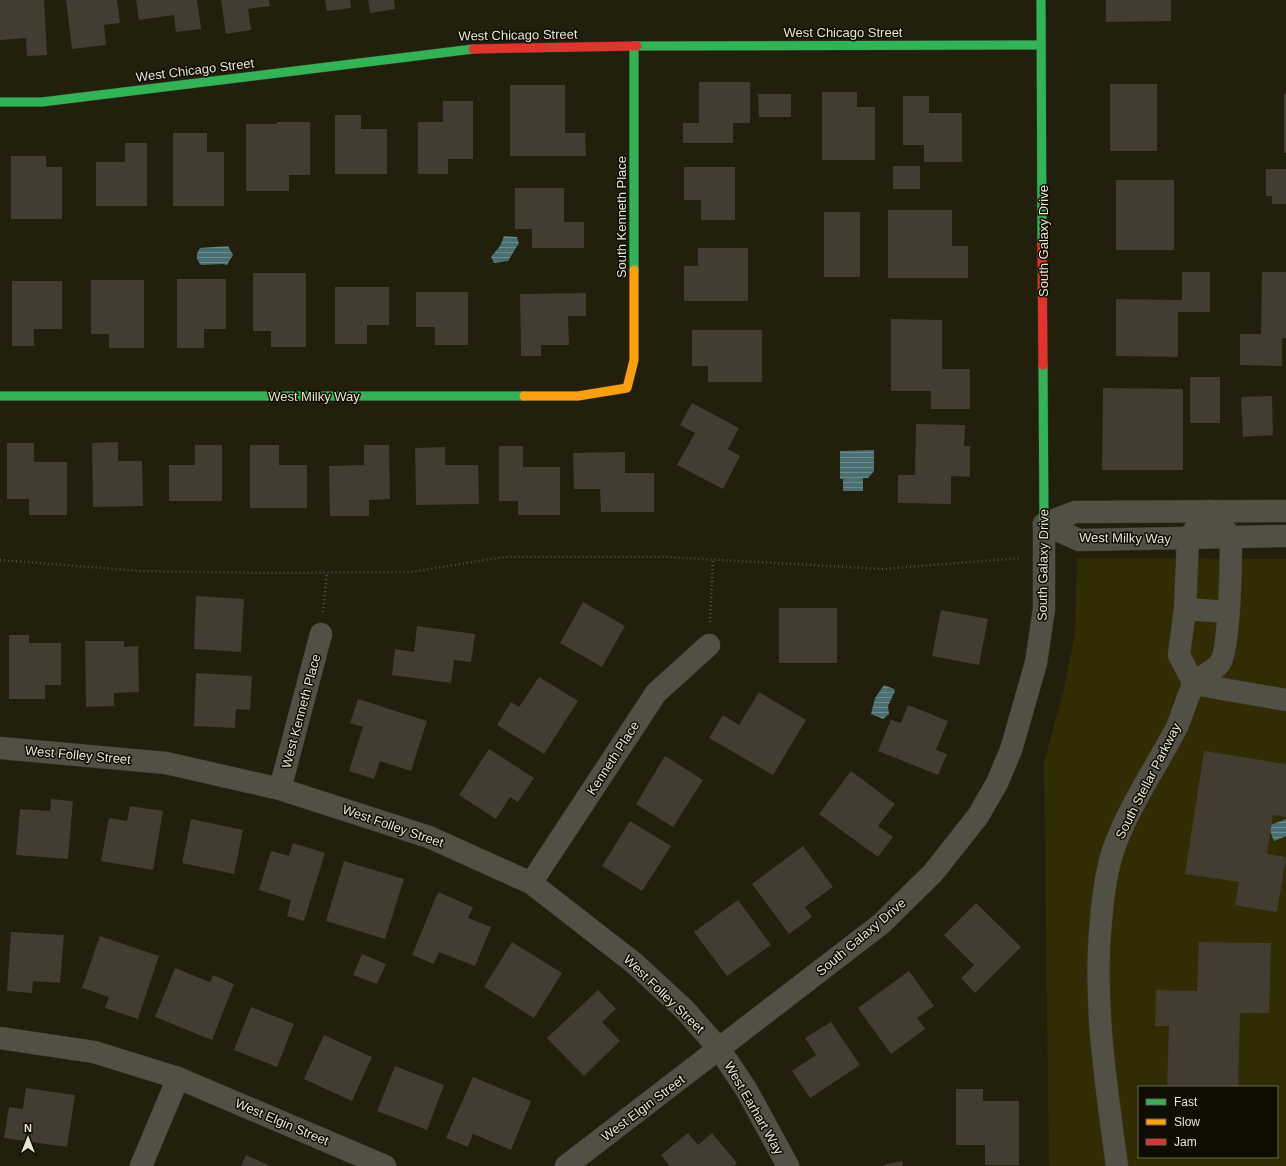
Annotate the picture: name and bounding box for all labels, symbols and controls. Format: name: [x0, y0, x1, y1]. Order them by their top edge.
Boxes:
street label: West Chicago Street: [784, 25, 903, 40]
street label: West Chicago Street: [458, 26, 578, 44]
street label: West Chicago Street: [135, 55, 255, 85]
street label: South Kenneth Place: [614, 156, 629, 278]
street label: South Galaxy Drive: [1036, 185, 1051, 297]
street label: West Milky Way: [268, 389, 360, 404]
street label: South Galaxy Drive: [1035, 509, 1051, 621]
street label: West Milky Way: [1079, 530, 1171, 546]
street label: West Kenneth Place: [279, 652, 323, 770]
street label: Kenneth Place: [584, 718, 642, 798]
street label: South Stellar Parkway: [1112, 720, 1184, 841]
street label: West Folley Street: [25, 743, 132, 767]
street label: West Folley Street: [340, 802, 446, 850]
street label: South Galaxy Drive: [813, 895, 909, 979]
street label: West Folley Street: [621, 952, 708, 1036]
street label: West Earhart Way: [721, 1059, 787, 1158]
street label: West Elgin Street: [598, 1072, 688, 1144]
legend: [1138, 1086, 1278, 1158]
text: Fast: [1174, 1095, 1198, 1109]
street label: West Elgin Street: [233, 1096, 331, 1149]
text: Slow: [1174, 1115, 1200, 1129]
north arrow: [8, 1118, 48, 1158]
text: N: [24, 1122, 32, 1134]
text: Jam: [1174, 1135, 1197, 1149]

